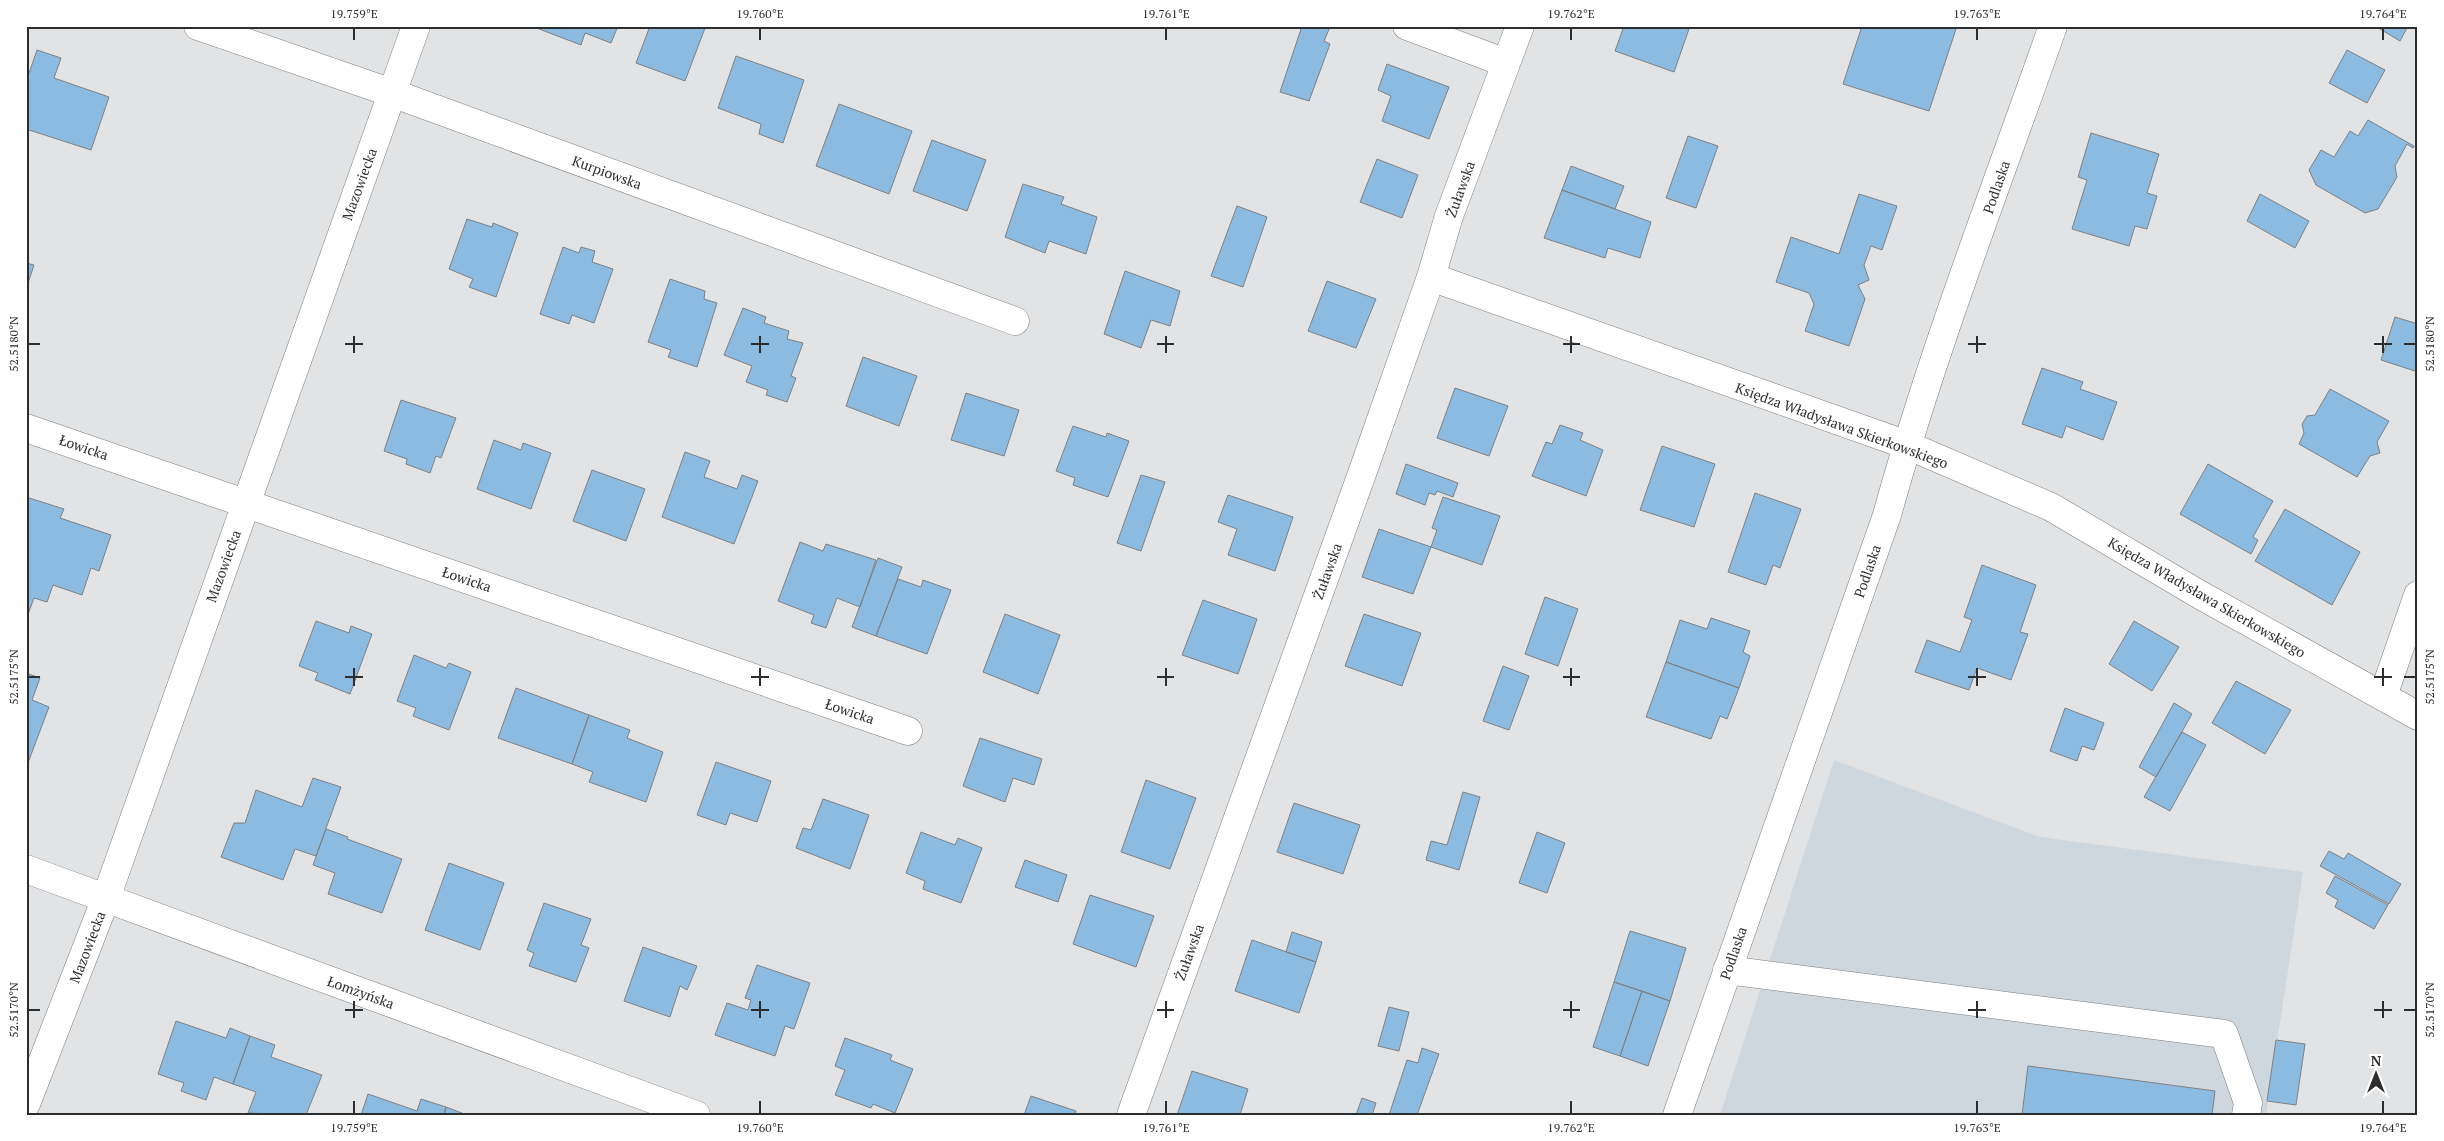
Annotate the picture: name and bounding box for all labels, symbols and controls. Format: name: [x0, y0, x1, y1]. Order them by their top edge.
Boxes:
text: 19.759°E: [330, 6, 378, 21]
text: 19.760°E: [736, 6, 784, 21]
text: 19.761°E: [1142, 6, 1190, 21]
text: 19.762°E: [1547, 6, 1595, 21]
text: 19.763°E: [1953, 6, 2001, 21]
text: 19.764°E: [2359, 6, 2407, 21]
street label: Mazowiecka: [337, 145, 381, 223]
street label: Kurpiowska: [570, 151, 644, 193]
street label: Żuławska: [1441, 158, 1479, 220]
street label: Podlaska: [1978, 158, 2014, 216]
text: 52.5180°N: [6, 316, 21, 372]
text: 52.5180°N: [2422, 316, 2437, 372]
street label: Księdza Władysława Skierkowskiego: [1733, 378, 1951, 473]
street label: Łowicka: [57, 430, 111, 464]
street label: Mazowiecka: [201, 527, 245, 605]
street label: Księdza Władysława Skierkowskiego: [2105, 532, 2309, 662]
street label: Żuławska: [1308, 540, 1346, 602]
street label: Podlaska: [1849, 542, 1885, 600]
street label: Łowicka: [440, 562, 494, 596]
text: 52.5175°N: [6, 649, 21, 705]
text: 52.5175°N: [2422, 649, 2437, 705]
street label: Łowicka: [823, 694, 877, 728]
street label: Mazowiecka: [65, 908, 109, 986]
street label: Żuławska: [1170, 921, 1208, 983]
street label: Podlaska: [1715, 924, 1751, 982]
street label: Łomżyńska: [325, 971, 397, 1013]
text: 52.5170°N: [6, 982, 21, 1038]
text: 52.5170°N: [2422, 982, 2437, 1038]
north arrow: [2352, 1048, 2402, 1098]
text: N: [2371, 1051, 2382, 1070]
text: 19.759°E: [330, 1120, 378, 1135]
text: 19.760°E: [736, 1120, 784, 1135]
text: 19.761°E: [1142, 1120, 1190, 1135]
text: 19.762°E: [1547, 1120, 1595, 1135]
text: 19.763°E: [1953, 1120, 2001, 1135]
text: 19.764°E: [2359, 1120, 2407, 1135]

